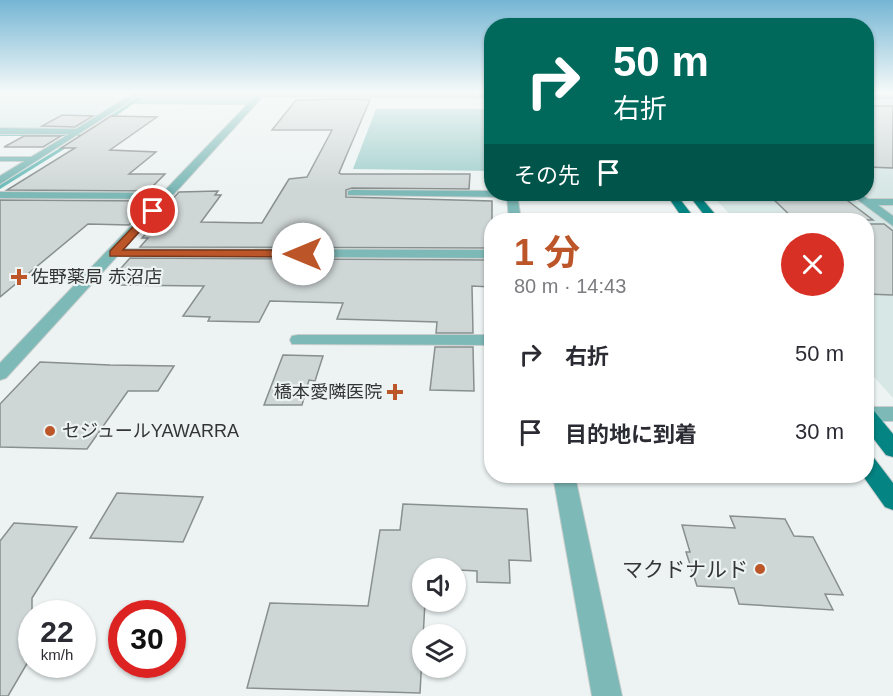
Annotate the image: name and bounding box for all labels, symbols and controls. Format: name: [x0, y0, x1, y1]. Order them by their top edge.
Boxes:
text: 50 m: [613, 38, 709, 85]
icon: right: [514, 42, 592, 120]
text: 右折: [613, 94, 667, 124]
icon: arrive: [592, 156, 625, 189]
text: その先: [514, 163, 580, 188]
pin: [127, 185, 178, 236]
icon: arrive: [136, 194, 169, 227]
position arrow: [271, 222, 335, 286]
text: 1 分: [514, 232, 580, 273]
button: close: [781, 233, 844, 296]
place label: 佐野薬局 赤沼店: [31, 267, 162, 287]
marker: 佐野薬局 赤沼店: [12, 270, 26, 284]
text: 80 m · 14:43: [514, 275, 626, 297]
icon: right: [514, 338, 547, 371]
text: 50 m: [795, 341, 844, 366]
text: 右折: [565, 344, 609, 369]
place label: 橋本愛隣医院: [274, 382, 382, 402]
marker: 橋本愛隣医院: [386, 383, 404, 401]
icon: arrive: [514, 416, 547, 449]
text: 30 m: [795, 419, 844, 444]
place label: セジュールYAWARRA: [62, 421, 239, 441]
text: 目的地に到着: [565, 422, 697, 447]
marker: セジュールYAWARRA: [43, 424, 57, 438]
map controls: [412, 558, 466, 678]
button: sound: [412, 558, 466, 612]
place label: マクドナルド: [622, 558, 748, 581]
marker: マクドナルド: [753, 562, 767, 576]
speed limit sign: 30: [108, 600, 186, 678]
text: 22: [40, 615, 74, 648]
button: layers: [412, 624, 466, 678]
text: km/h: [41, 646, 73, 663]

